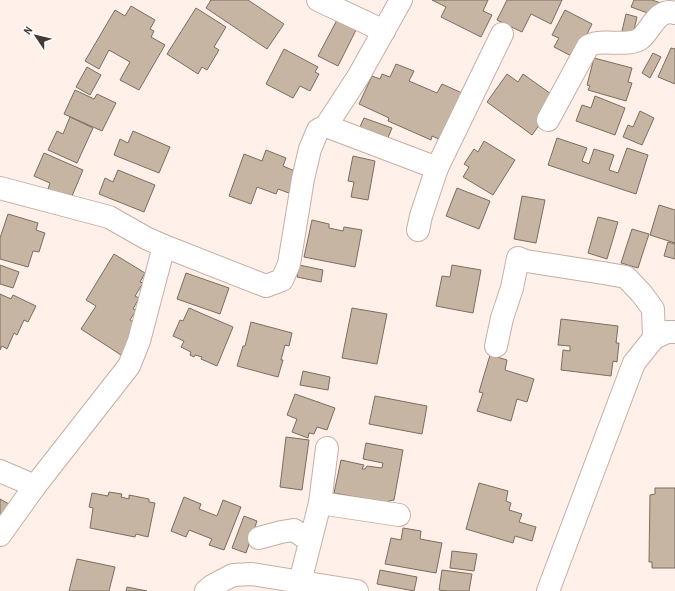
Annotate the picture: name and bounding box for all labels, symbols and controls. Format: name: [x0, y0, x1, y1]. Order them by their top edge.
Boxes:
north arrow: [16, 16, 56, 56]
text: N: [20, 24, 35, 37]

